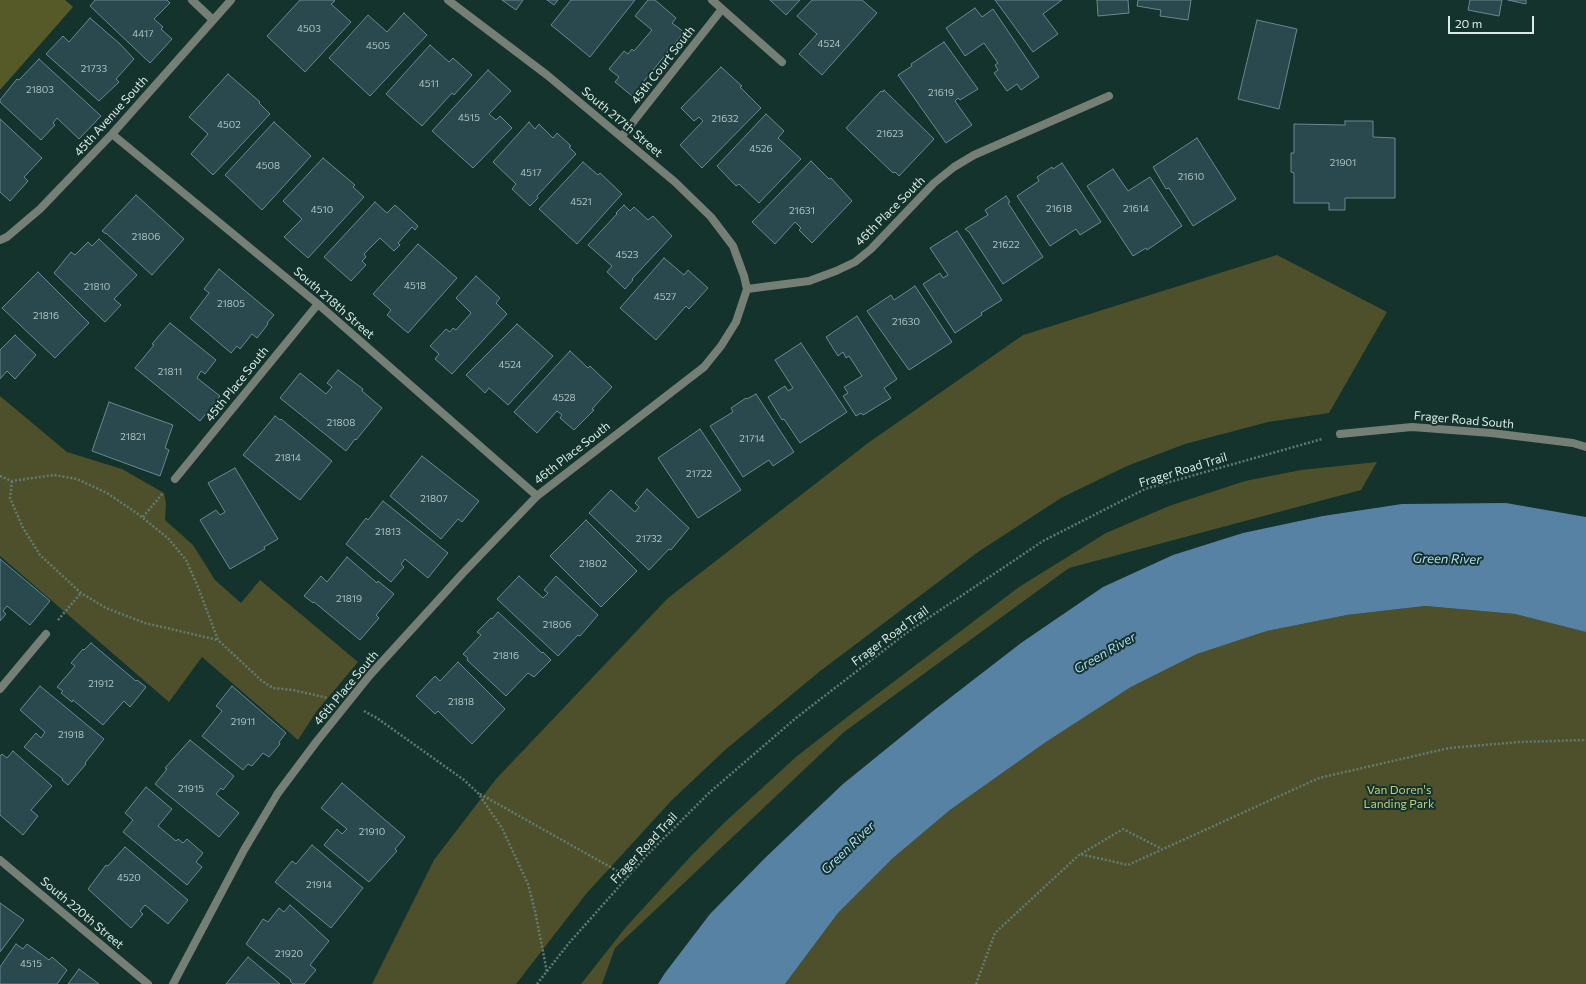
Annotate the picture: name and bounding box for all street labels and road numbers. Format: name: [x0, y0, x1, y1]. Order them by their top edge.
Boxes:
street label: 45th Court South: [628, 23, 698, 107]
street label: 45th Avenue South: [71, 73, 151, 159]
street label: South 217th Street: [579, 84, 665, 160]
street label: 46th Place South: [852, 173, 928, 249]
street label: South 218th Street: [291, 264, 377, 342]
street label: 45th Place South: [202, 344, 272, 424]
street label: Frager Road South: [1413, 408, 1515, 432]
street label: 46th Place South: [531, 419, 613, 487]
street label: Frager Road Trail: [1137, 450, 1229, 490]
street label: Frager Road Trail: [849, 603, 931, 669]
street label: 46th Place South: [311, 648, 381, 728]
street label: Frager Road Trail: [608, 810, 680, 886]
street label: South 220th Street: [37, 874, 127, 952]

